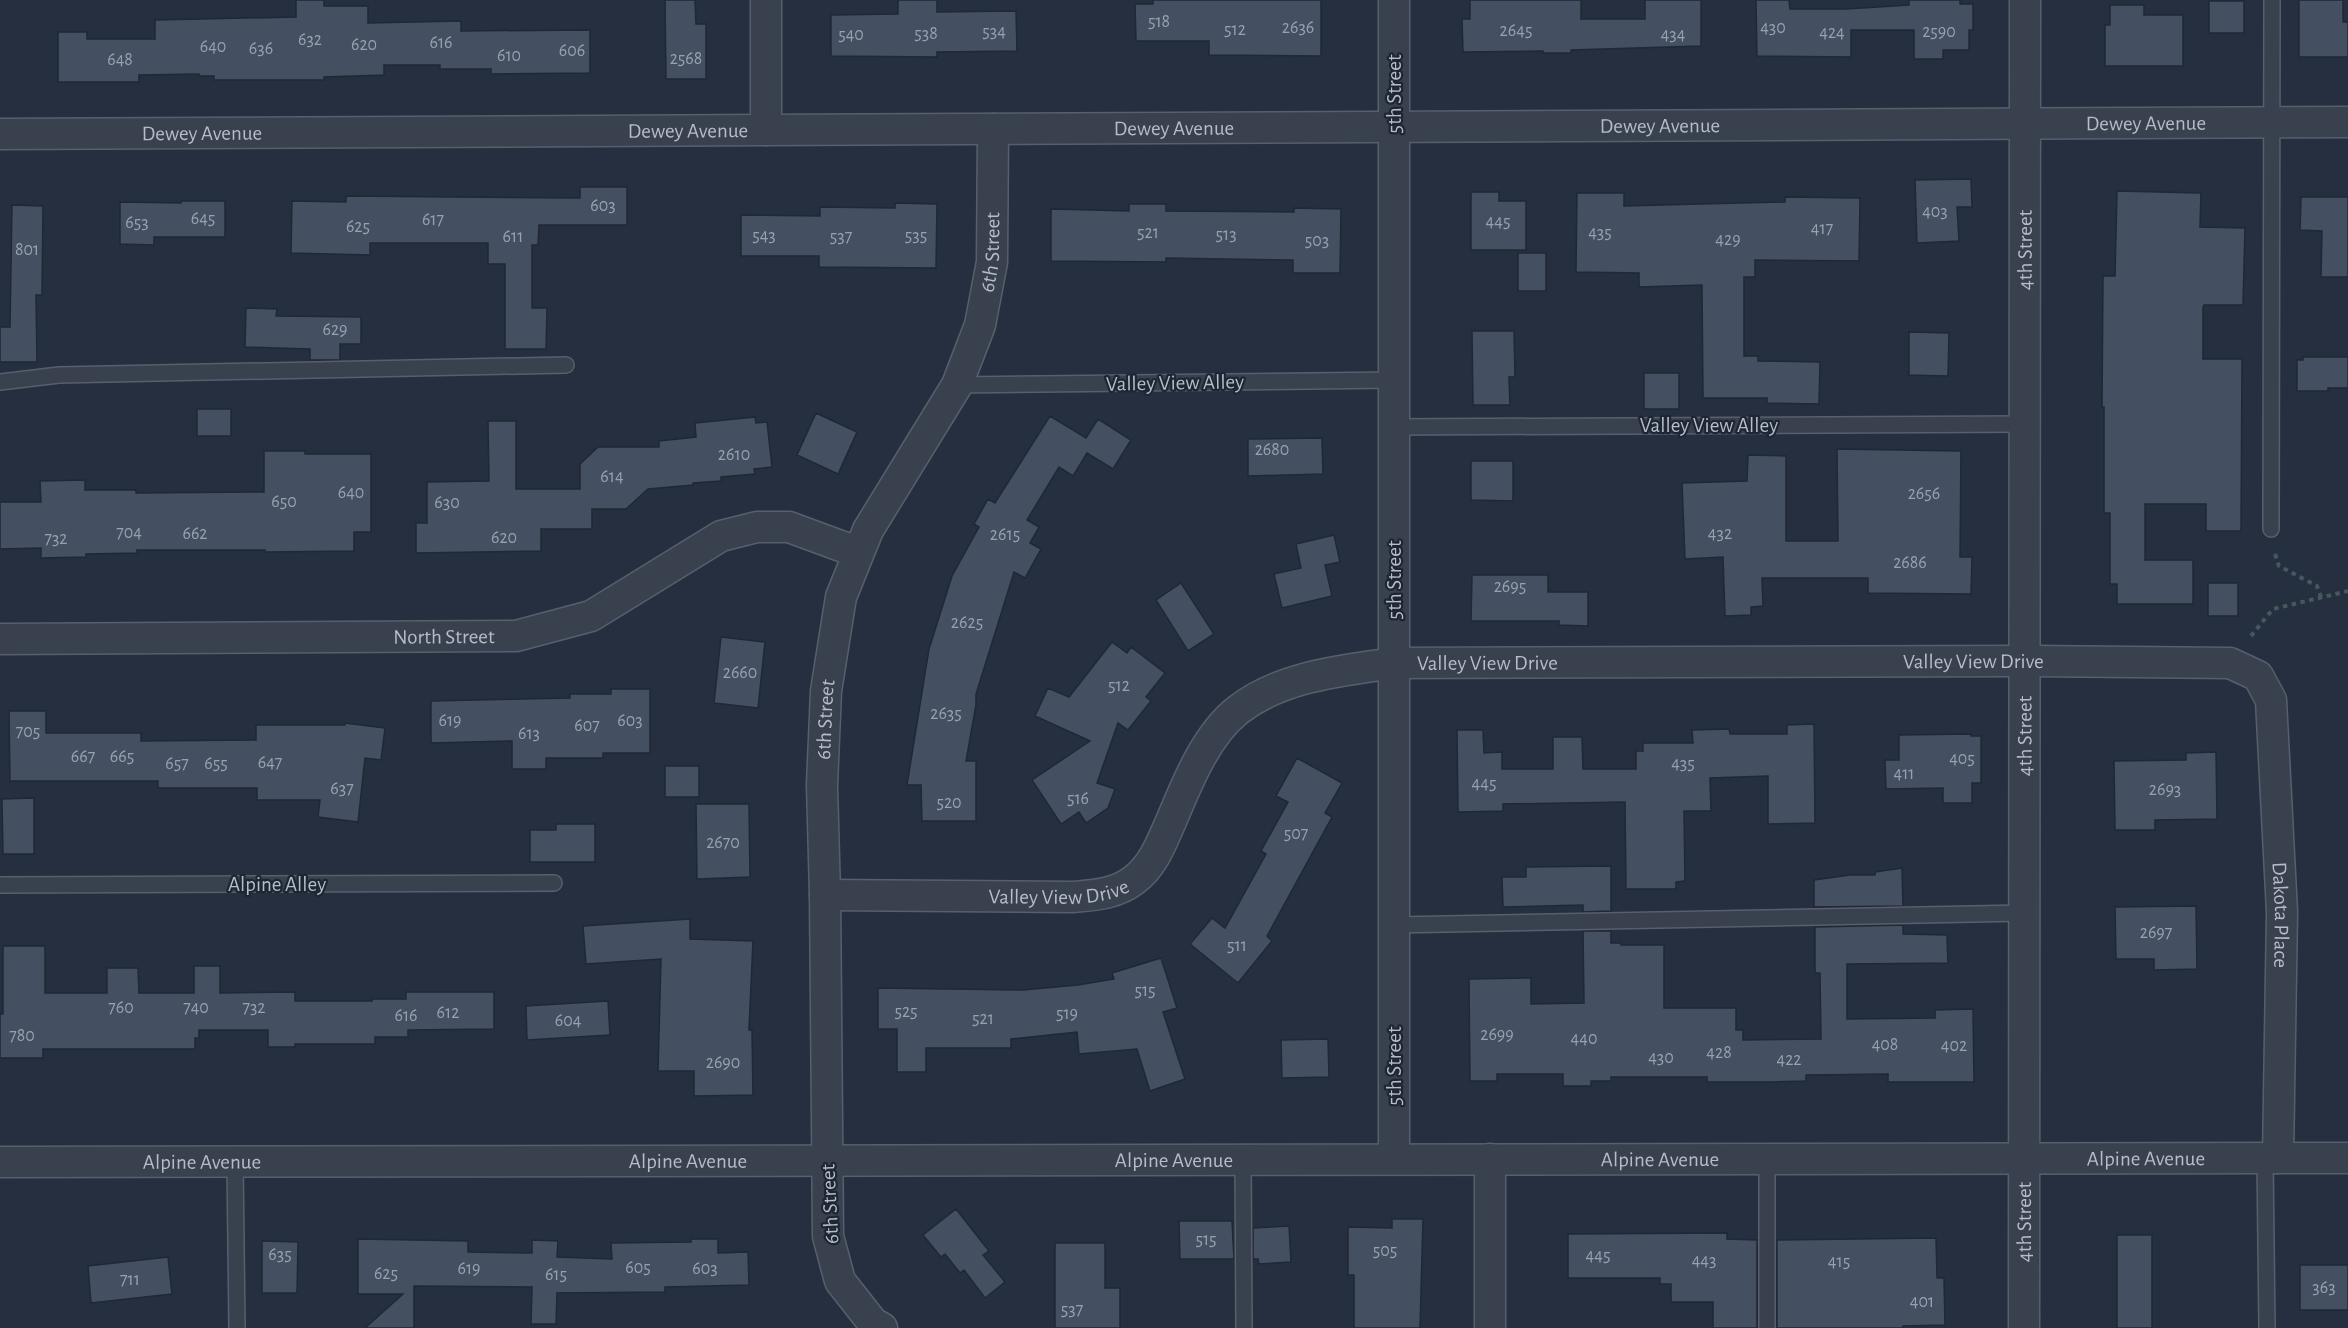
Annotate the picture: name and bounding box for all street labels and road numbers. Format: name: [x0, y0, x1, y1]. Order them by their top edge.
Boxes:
street label: 5th Street: [1384, 54, 1405, 134]
street label: Dewey Avenue: [2086, 112, 2206, 134]
street label: Dewey Avenue: [1600, 115, 1720, 136]
street label: Dewey Avenue: [1114, 117, 1234, 139]
street label: Dewey Avenue: [628, 120, 748, 141]
street label: Dewey Avenue: [142, 122, 262, 144]
street label: 4th Street: [2014, 209, 2035, 290]
street label: 6th Street: [976, 212, 1003, 294]
street label: Valley View Alley: [1106, 371, 1244, 395]
street label: Valley View Alley: [1640, 415, 1778, 436]
street label: 5th Street: [1384, 540, 1405, 620]
street label: North Street: [393, 626, 495, 647]
street label: Valley View Drive: [1903, 650, 2044, 672]
street label: Valley View Drive: [1417, 652, 1558, 673]
street label: 6th Street: [813, 677, 838, 760]
street label: 4th Street: [2014, 695, 2035, 776]
street label: Dakota Place: [2269, 861, 2293, 968]
street label: Alpine Alley: [228, 874, 326, 895]
street label: Valley View Drive: [988, 875, 1132, 908]
street label: 5th Street: [1384, 1026, 1405, 1106]
street label: Alpine Avenue: [2087, 1148, 2205, 1169]
street label: Alpine Avenue: [1115, 1149, 1233, 1171]
street label: Alpine Avenue: [1601, 1149, 1719, 1170]
street label: Alpine Avenue: [629, 1150, 747, 1171]
street label: Alpine Avenue: [143, 1151, 261, 1172]
street label: 6th Street: [817, 1163, 843, 1245]
street label: 4th Street: [2014, 1181, 2035, 1262]

